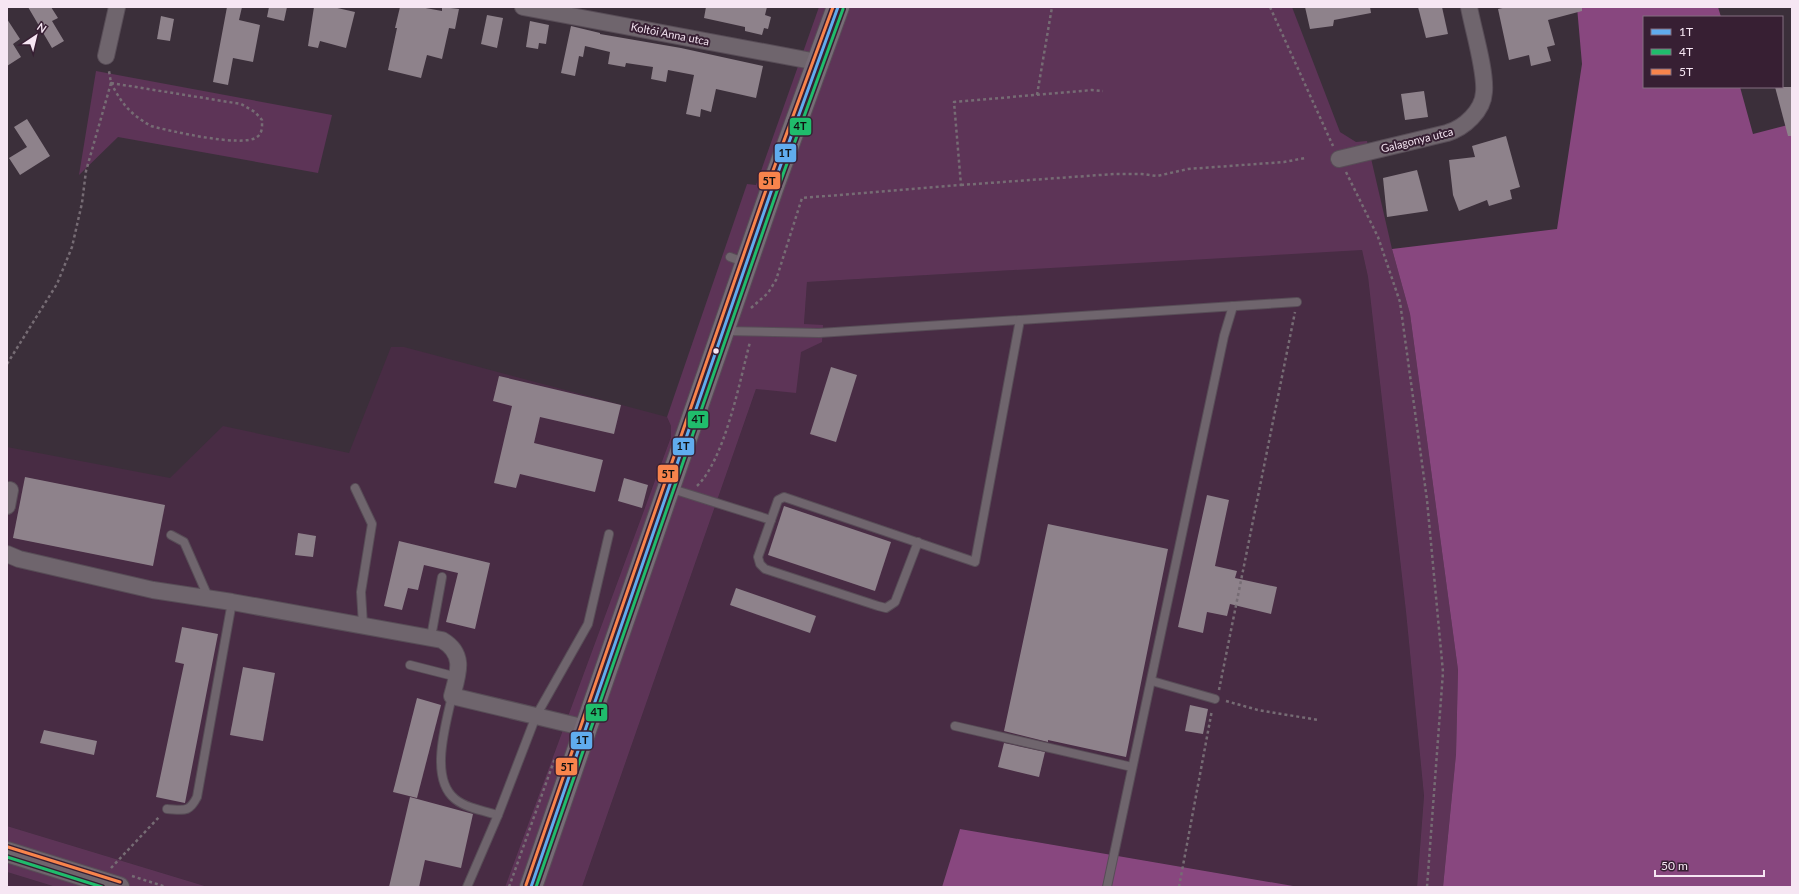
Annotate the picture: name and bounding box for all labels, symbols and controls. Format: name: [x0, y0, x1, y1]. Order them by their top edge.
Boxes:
north arrow: [16, 16, 56, 56]
legend: [1643, 16, 1783, 88]
text: N: [35, 20, 49, 35]
street label: Koltói Anna utca: [630, 20, 710, 47]
text: 1T: [1679, 24, 1693, 39]
text: 4T: [1679, 44, 1693, 59]
text: 5T: [1679, 64, 1693, 79]
line badge: 4T: [789, 117, 812, 136]
text: 4T: [794, 119, 807, 132]
street label: Galagonya utca: [1379, 124, 1454, 155]
line badge: 1T: [774, 143, 797, 163]
text: 1T: [779, 146, 792, 159]
line badge: 5T: [758, 171, 781, 190]
text: 5T: [763, 174, 776, 187]
unlabelled marker: [711, 346, 721, 356]
line badge: 4T: [687, 410, 709, 429]
text: 4T: [692, 412, 705, 425]
line badge: 1T: [672, 437, 695, 456]
text: 1T: [677, 439, 690, 452]
line badge: 5T: [657, 464, 679, 483]
text: 5T: [662, 467, 675, 480]
line badge: 4T: [585, 703, 608, 722]
text: 4T: [591, 705, 604, 718]
line badge: 1T: [570, 731, 593, 750]
text: 1T: [576, 733, 589, 746]
line badge: 5T: [555, 757, 578, 776]
text: 5T: [561, 760, 574, 773]
scale bar: [1655, 852, 1764, 878]
text: 50 m: [1661, 858, 1688, 873]

